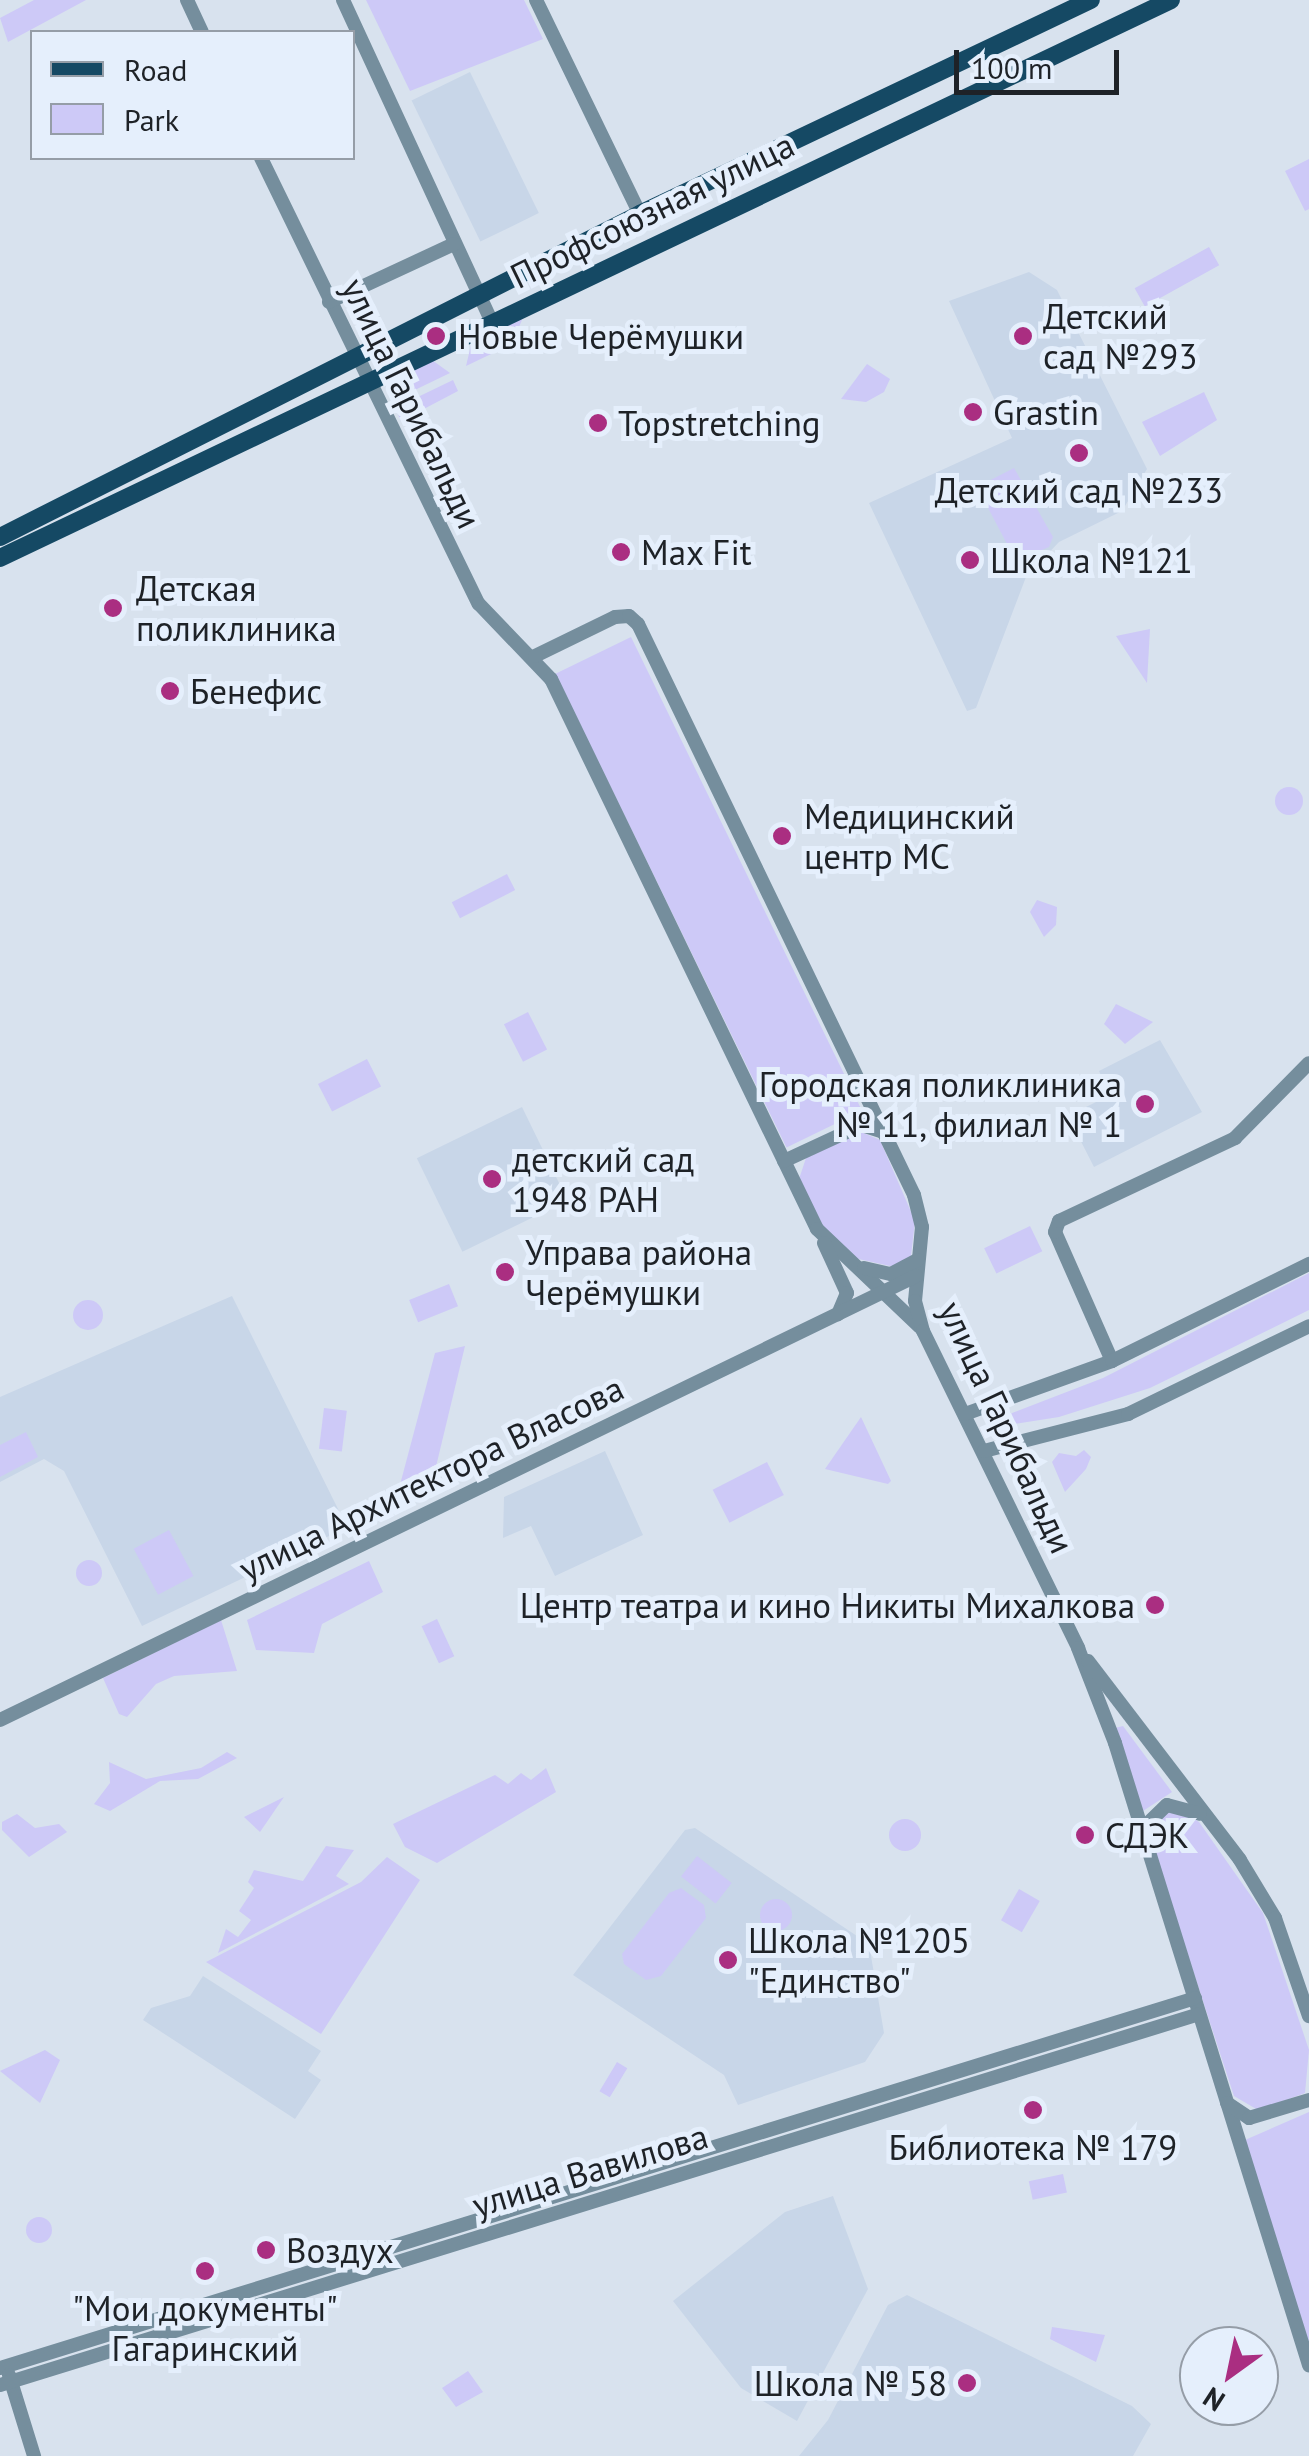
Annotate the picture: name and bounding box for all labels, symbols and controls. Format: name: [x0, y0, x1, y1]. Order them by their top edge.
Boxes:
legend: [30, 30, 355, 160]
scale bar: [959, 30, 1124, 92]
text: 100 m: [971, 48, 1052, 87]
text: Road: [124, 50, 188, 89]
text: Park: [124, 100, 179, 139]
street label: Профсоюзная улица: [503, 123, 801, 297]
street label: улица Гарибальди: [333, 271, 491, 535]
place label: Детский сад №293: [1043, 295, 1197, 377]
place label: Новые Черёмушки: [458, 315, 744, 357]
marker: Новые Черёмушки: [423, 323, 449, 349]
marker: Детский сад №293: [1012, 325, 1034, 347]
place label: Grastin: [993, 391, 1099, 433]
marker: Grastin: [962, 401, 984, 423]
place label: Topstretching: [618, 402, 821, 444]
marker: Topstretching: [587, 412, 609, 434]
marker: Детский сад №233: [1068, 442, 1090, 464]
place label: Детский сад №233: [935, 469, 1223, 511]
place label: Max Fit: [641, 531, 753, 573]
place label: Школа №121: [990, 539, 1193, 581]
marker: Max Fit: [610, 541, 632, 563]
marker: Школа №121: [959, 549, 981, 571]
place label: Детская поликлиника: [136, 567, 337, 649]
marker: Детская поликлиника: [100, 595, 126, 621]
place label: Бенефис: [190, 670, 322, 712]
marker: Бенефис: [159, 680, 181, 702]
place label: Медицинский центр МС: [804, 795, 1015, 877]
marker: Медицинский центр МС: [769, 823, 795, 849]
place label: Городская поликлиника № 11, филиал № 1: [759, 1063, 1122, 1145]
marker: Городская поликлиника № 11, филиал № 1: [1132, 1091, 1158, 1117]
place label: детский сад 1948 РАН: [512, 1138, 694, 1220]
marker: детский сад 1948 РАН: [481, 1168, 503, 1190]
place label: Управа района Черёмушки: [525, 1231, 752, 1313]
marker: Управа района Черёмушки: [494, 1261, 516, 1283]
street label: улица Гарибальди: [930, 1294, 1084, 1560]
street label: улица Архитектора Власова: [231, 1366, 631, 1590]
place label: Центр театра и кино Никиты Михалкова: [519, 1584, 1135, 1626]
marker: Центр театра и кино Никиты Михалкова: [1144, 1594, 1166, 1616]
place label: СДЭК: [1105, 1814, 1189, 1856]
marker: СДЭК: [1074, 1824, 1096, 1846]
place label: Школа №1205 "Единство": [748, 1919, 970, 2001]
marker: Школа №1205 "Единство": [717, 1949, 739, 1971]
marker: Библиотека № 179: [1022, 2099, 1044, 2121]
street label: улица Вавилова: [467, 2114, 713, 2226]
place label: Библиотека № 179: [889, 2126, 1177, 2168]
place label: Воздух: [286, 2229, 394, 2271]
marker: Воздух: [255, 2239, 277, 2261]
marker: "Мои документы" Гагаринский: [194, 2260, 216, 2282]
place label: "Мои документы" Гагаринский: [72, 2287, 338, 2369]
north arrow: [1179, 2326, 1279, 2426]
place label: Школа № 58: [754, 2362, 947, 2404]
marker: Школа № 58: [956, 2372, 978, 2394]
text: N: [1196, 2379, 1231, 2420]

